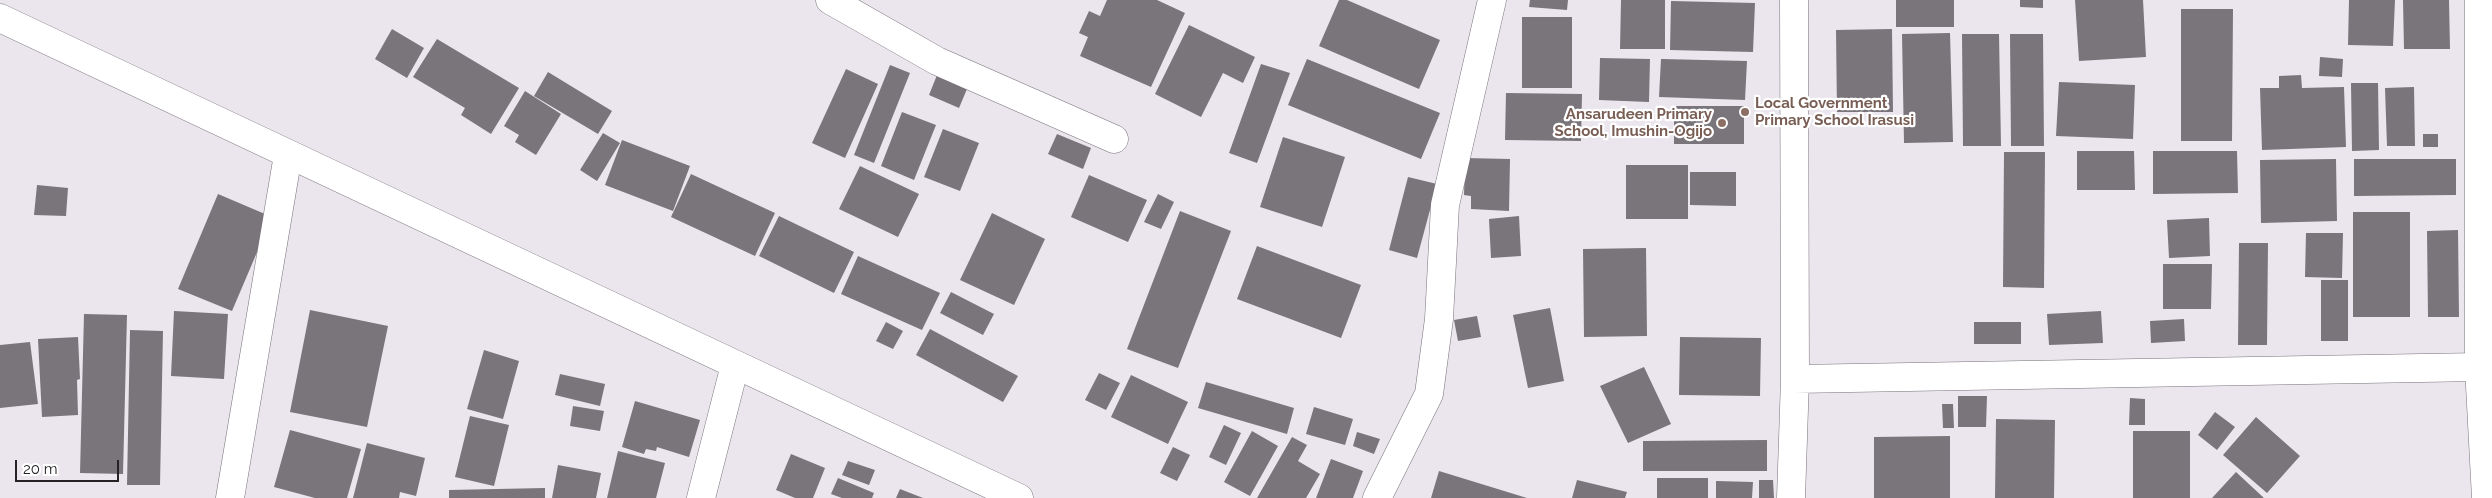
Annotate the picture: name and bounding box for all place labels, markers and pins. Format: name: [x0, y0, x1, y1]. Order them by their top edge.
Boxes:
place label: Local Government Primary School Irasusi: [1755, 94, 1914, 129]
place label: Ansarudeen Primary School, Imushin-Ogijo: [1554, 105, 1712, 140]
marker: Local Government Primary School Irasusi: [1739, 106, 1751, 118]
marker: Ansarudeen Primary School, Imushin-Ogijo: [1716, 117, 1728, 129]

